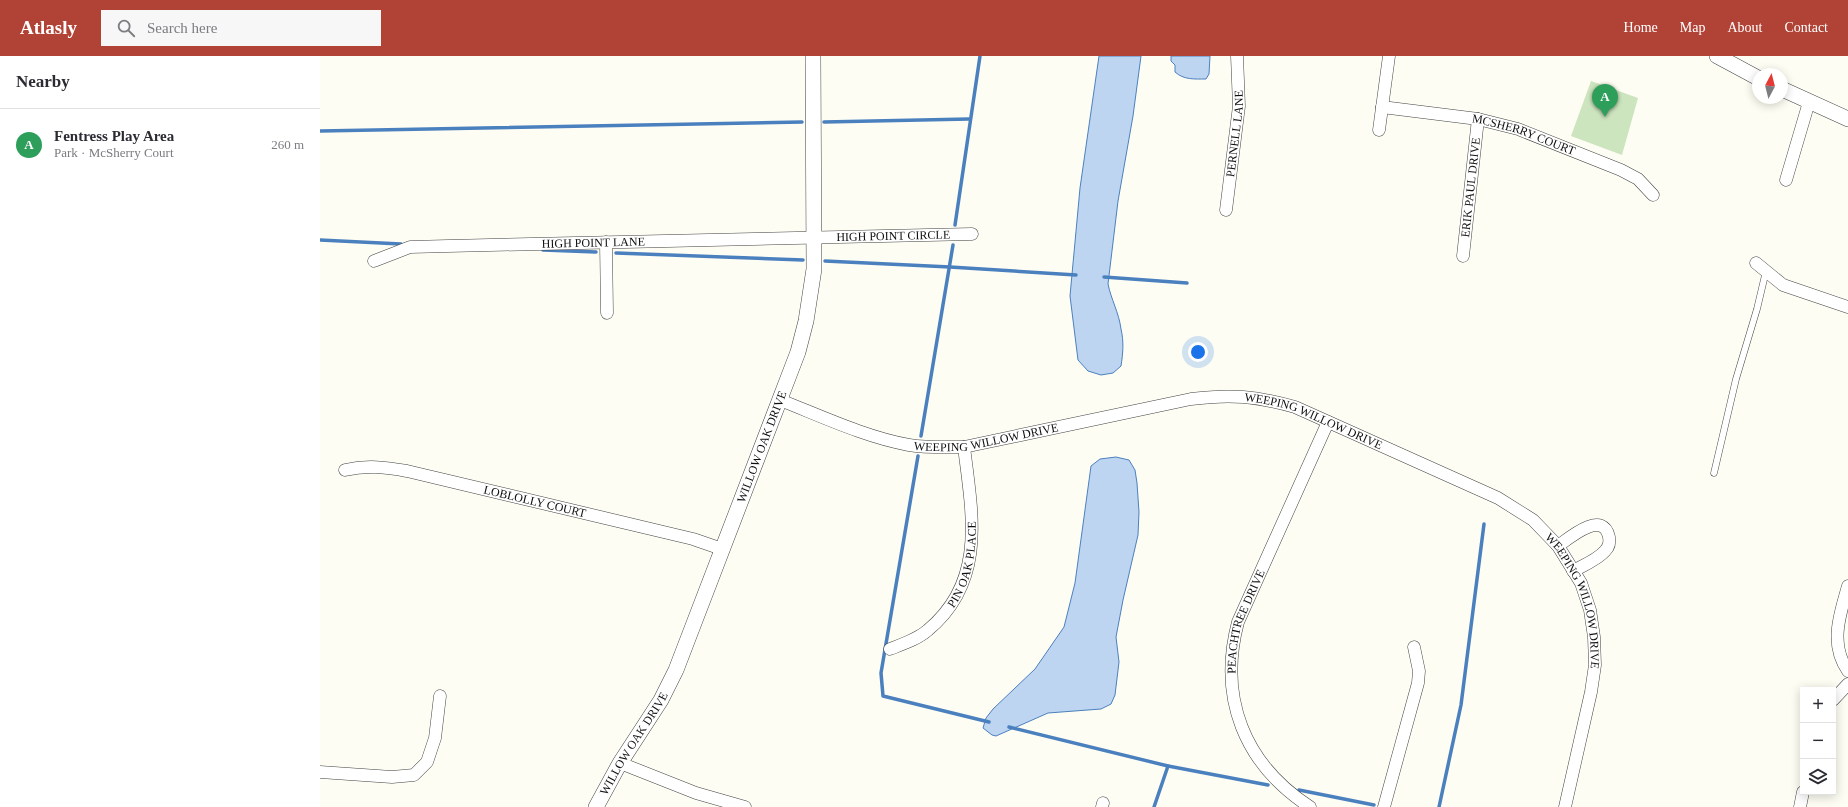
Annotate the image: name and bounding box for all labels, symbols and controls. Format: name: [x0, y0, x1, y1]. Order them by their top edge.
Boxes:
search box: [101, 10, 381, 46]
text: Atlasly: [20, 17, 77, 38]
icon: search: [115, 17, 137, 39]
text: Search here: [147, 20, 217, 36]
text: Home: [1624, 20, 1658, 35]
text: Map: [1680, 20, 1705, 35]
text: About: [1727, 20, 1762, 35]
text: Contact: [1784, 20, 1828, 35]
north arrow: [1752, 68, 1788, 104]
text: Nearby: [16, 72, 70, 91]
pin: A: [1592, 84, 1618, 117]
street label: PERNELL LANE: [1223, 90, 1246, 178]
street label: MCSHERRY COURT: [1471, 111, 1578, 158]
text: Fentress Play Area: [54, 128, 174, 144]
text: A: [24, 137, 34, 152]
text: 260 m: [271, 137, 304, 152]
street label: ERIK PAUL DRIVE: [1458, 137, 1483, 238]
text: Park · McSherry Court: [54, 145, 174, 160]
street label: HIGH POINT CIRCLE: [836, 228, 950, 244]
street label: HIGH POINT LANE: [542, 234, 645, 251]
your location: [1188, 342, 1208, 362]
street label: WILLOW OAK DRIVE: [734, 389, 789, 505]
street label: WEEPING WILLOW DRIVE: [1244, 390, 1385, 452]
street label: WEEPING WILLOW DRIVE: [913, 420, 1060, 454]
street label: LOBLOLLY COURT: [482, 482, 588, 521]
street label: PIN OAK PLACE: [944, 521, 979, 610]
street label: WEEPING WILLOW DRIVE: [1542, 530, 1602, 670]
street label: PEACHTREE DRIVE: [1224, 567, 1268, 674]
map controls: [1800, 687, 1836, 795]
button: +: [1800, 687, 1836, 723]
street label: WILLOW OAK DRIVE: [597, 690, 671, 797]
button: −: [1800, 723, 1836, 759]
button: layers: [1800, 759, 1836, 795]

